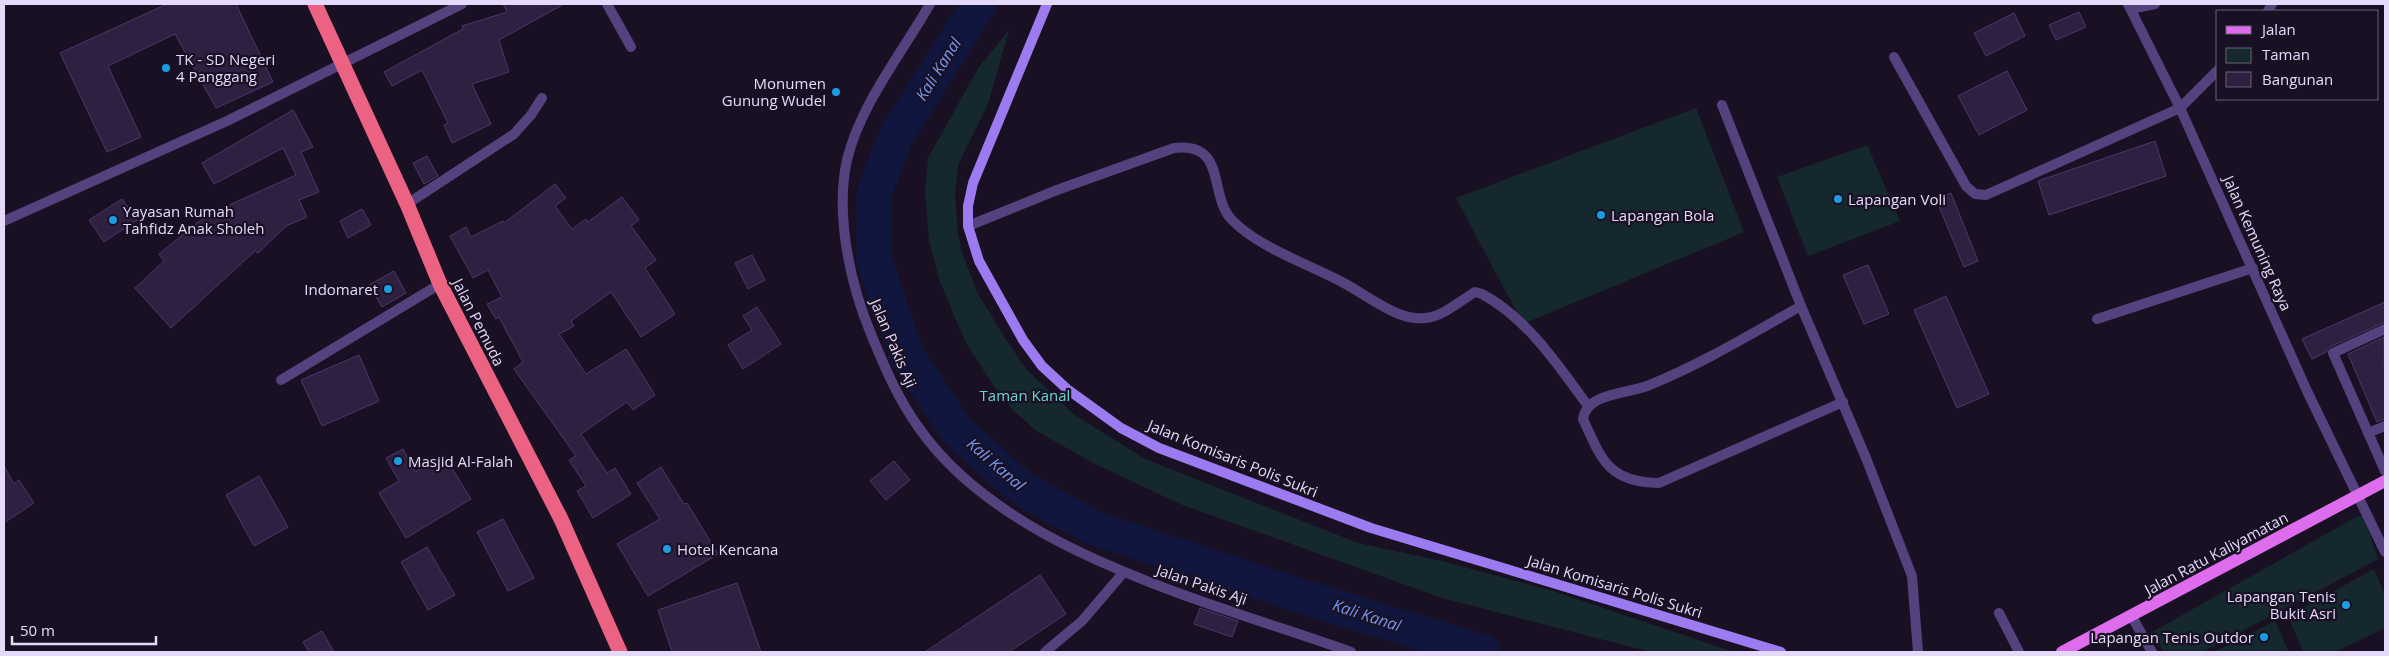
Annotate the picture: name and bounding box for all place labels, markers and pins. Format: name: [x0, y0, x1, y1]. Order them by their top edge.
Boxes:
place label: TK - SD Negeri 4 Panggang: [176, 49, 275, 86]
marker: TK - SD Negeri 4 Panggang: [160, 62, 172, 74]
place label: Monumen Gunung Wudel: [722, 73, 826, 110]
marker: Monumen Gunung Wudel: [830, 86, 842, 98]
place label: Lapangan Voli: [1848, 189, 1946, 209]
marker: Lapangan Voli: [1832, 193, 1844, 205]
place label: Yayasan Rumah Tahfidz Anak Sholeh: [123, 201, 264, 238]
place label: Lapangan Bola: [1611, 205, 1714, 225]
marker: Lapangan Bola: [1595, 209, 1607, 221]
marker: Yayasan Rumah Tahfidz Anak Sholeh: [107, 214, 119, 226]
place label: Indomaret: [304, 279, 378, 299]
marker: Indomaret: [382, 283, 394, 295]
place label: Masjid Al-Falah: [408, 451, 513, 471]
marker: Masjid Al-Falah: [392, 455, 404, 467]
place label: Hotel Kencana: [677, 539, 778, 559]
marker: Hotel Kencana: [661, 543, 673, 555]
place label: Lapangan Tenis Bukit Asri: [2227, 586, 2336, 623]
marker: Lapangan Tenis Bukit Asri: [2340, 599, 2352, 611]
place label: Lapangan Tenis Outdor: [2090, 627, 2254, 647]
marker: Lapangan Tenis Outdor: [2258, 631, 2270, 643]

